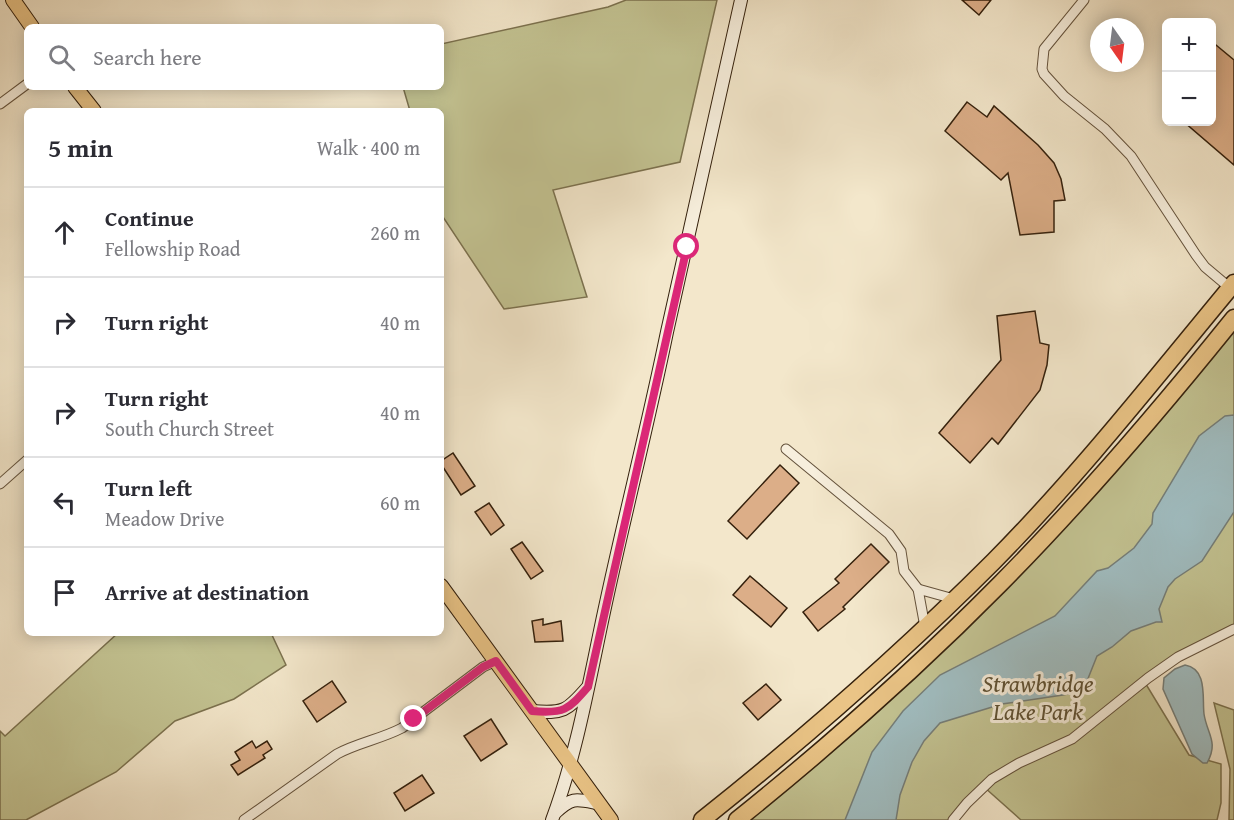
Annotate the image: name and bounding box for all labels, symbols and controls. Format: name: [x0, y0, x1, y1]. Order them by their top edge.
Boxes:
north arrow: [1090, 18, 1144, 72]
map controls: [1162, 18, 1216, 126]
button: +: [1162, 18, 1216, 72]
search box: [24, 24, 444, 90]
icon: search: [45, 41, 78, 74]
text: Search here: [93, 41, 202, 73]
button: −: [1162, 72, 1216, 126]
text: 5 min: [48, 128, 113, 167]
text: Walk · 400 m: [317, 133, 420, 162]
text: Continue: [105, 202, 194, 234]
icon: ahead: [48, 216, 81, 249]
text: 260 m: [370, 218, 420, 247]
route start: [673, 233, 699, 259]
text: Fellowship Road: [105, 234, 241, 263]
icon: right: [48, 306, 81, 339]
text: Turn right: [105, 306, 208, 338]
text: 40 m: [380, 308, 420, 337]
text: Turn right: [105, 382, 208, 414]
icon: right: [48, 396, 81, 429]
text: 40 m: [380, 398, 420, 427]
text: South Church Street: [105, 414, 274, 443]
text: Turn left: [105, 472, 192, 504]
icon: left: [48, 486, 81, 519]
text: 60 m: [380, 488, 420, 517]
text: Meadow Drive: [105, 504, 224, 533]
icon: arrive: [48, 576, 81, 609]
text: Arrive at destination: [105, 576, 309, 608]
park label: Strawbridge Lake Park: [982, 666, 1094, 729]
route end: [400, 705, 426, 731]

